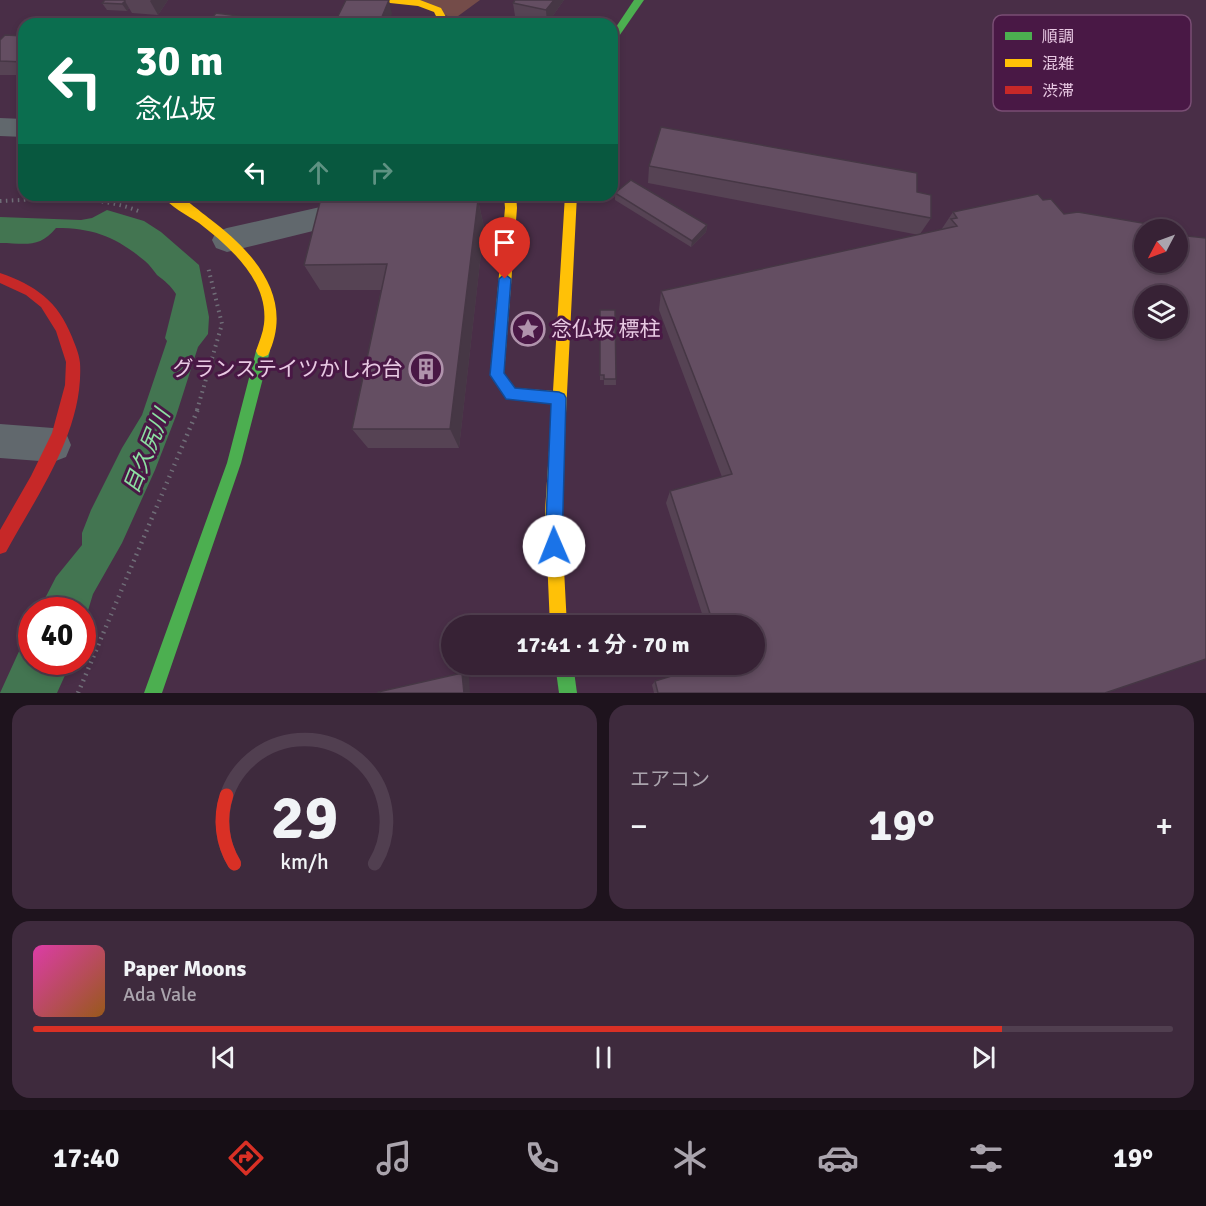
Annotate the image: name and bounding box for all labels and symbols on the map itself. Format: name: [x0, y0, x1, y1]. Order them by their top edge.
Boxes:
legend: [993, 15, 1191, 111]
text: 順調: [1042, 27, 1074, 47]
text: 混雑: [1042, 54, 1074, 74]
text: 渋滞: [1042, 81, 1074, 101]
pin: [479, 217, 530, 279]
north arrow: [1134, 219, 1188, 273]
place icon: 念仏坂 標柱: [510, 311, 546, 347]
place label: 念仏坂 標柱: [551, 316, 661, 342]
building icon: グランステイツかしわ台: [408, 351, 444, 387]
place label: グランステイツかしわ台: [172, 356, 403, 382]
water label: 目久尻川: [117, 403, 176, 497]
position arrow: [522, 514, 586, 578]
speed limit sign: 40: [18, 597, 96, 675]

